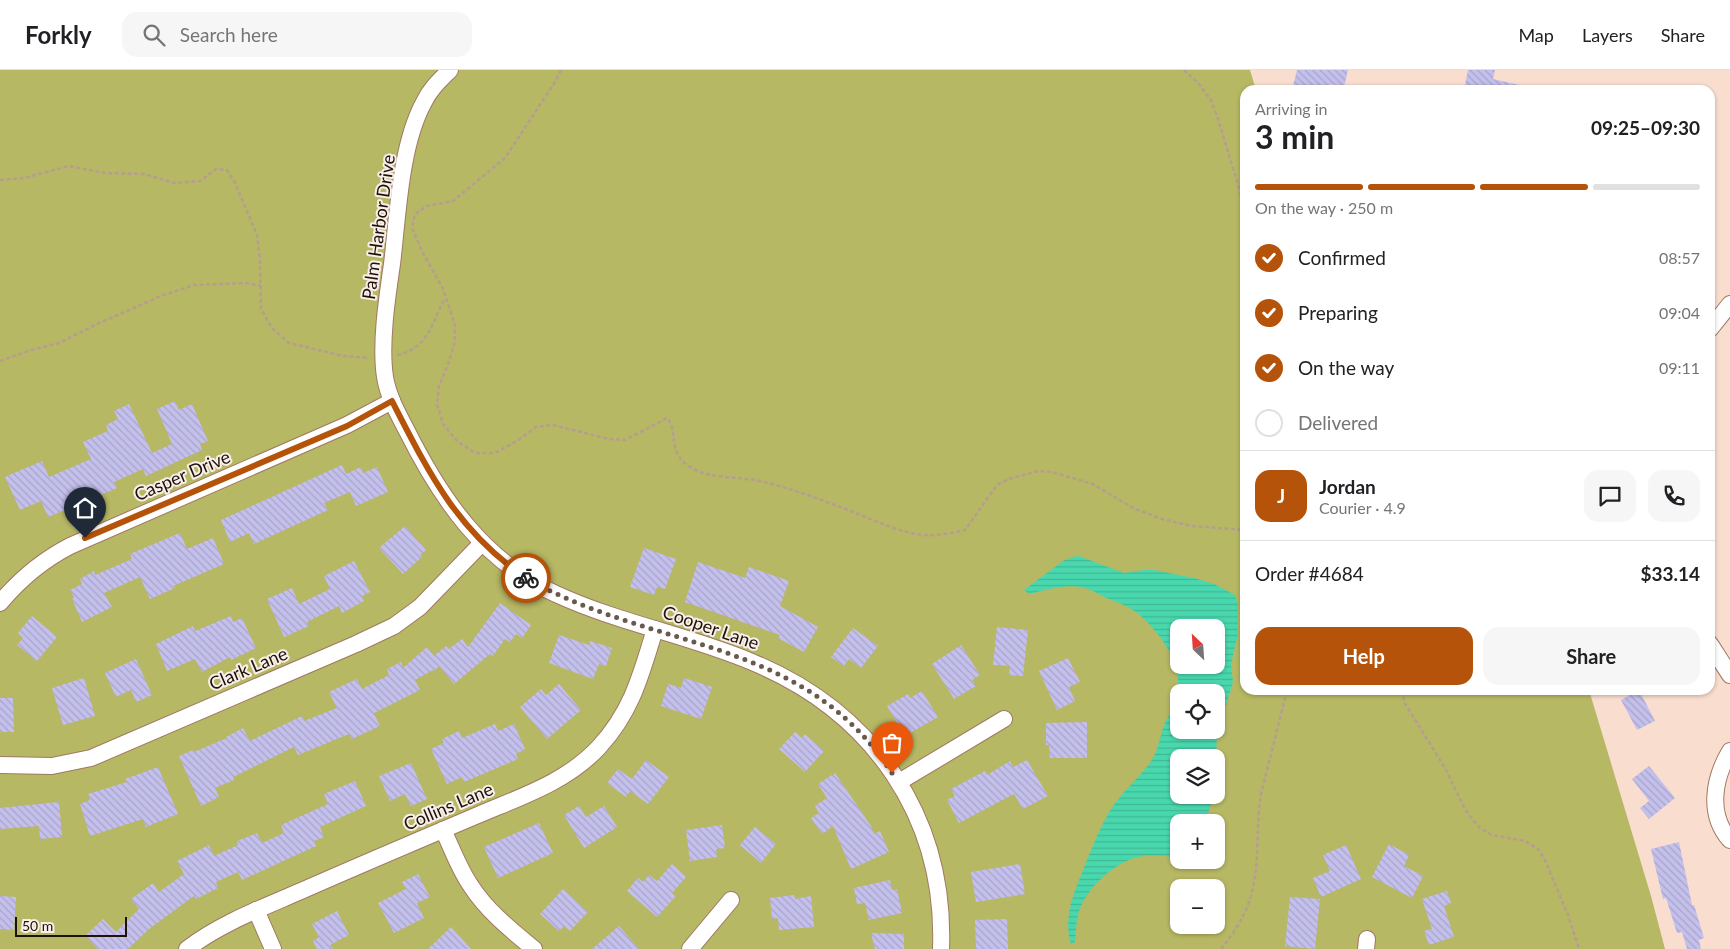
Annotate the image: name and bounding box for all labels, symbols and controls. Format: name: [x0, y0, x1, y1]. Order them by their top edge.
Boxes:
search box: [122, 12, 472, 57]
text: Forkly: [25, 20, 92, 49]
icon: search: [140, 21, 168, 49]
text: Search here: [180, 23, 278, 46]
text: Map: [1518, 24, 1554, 46]
text: Layers: [1582, 24, 1633, 46]
text: Share: [1661, 24, 1705, 46]
text: Arriving in: [1255, 99, 1328, 118]
text: 09:25–09:30: [1591, 116, 1700, 139]
text: 3 min: [1255, 117, 1334, 156]
street label: Palm Harbor Drive: [357, 153, 399, 301]
text: On the way · 250 m: [1255, 198, 1393, 217]
icon: check: [1255, 244, 1283, 272]
text: Confirmed: [1298, 246, 1386, 269]
text: 08:57: [1659, 248, 1700, 267]
icon: check: [1255, 299, 1283, 327]
text: Preparing: [1298, 301, 1378, 324]
text: 09:04: [1659, 303, 1700, 322]
icon: check: [1255, 354, 1283, 382]
text: On the way: [1298, 356, 1394, 379]
text: 09:11: [1659, 358, 1700, 377]
text: Delivered: [1298, 411, 1378, 434]
street label: Casper Drive: [131, 445, 233, 505]
button: chat: [1584, 470, 1636, 522]
button: phone: [1648, 470, 1700, 522]
text: Jordan: [1319, 475, 1376, 498]
text: J: [1277, 484, 1285, 507]
pin: [64, 487, 106, 538]
icon: home: [71, 494, 99, 522]
text: Courier · 4.9: [1319, 498, 1406, 517]
courier: [501, 553, 551, 603]
text: Order #4684: [1255, 562, 1364, 585]
text: $33.14: [1640, 562, 1700, 585]
icon: bike: [512, 564, 540, 592]
street label: Cooper Lane: [660, 600, 762, 654]
north arrow: [1170, 619, 1225, 674]
map controls: [1170, 619, 1225, 934]
button: Help: [1255, 627, 1473, 685]
button: Share: [1483, 627, 1700, 685]
street label: Clark Lane: [205, 642, 291, 694]
button: locate: [1170, 684, 1225, 739]
pin: [871, 722, 913, 773]
icon: bag: [878, 729, 906, 757]
button: layers: [1170, 749, 1225, 804]
street label: Collins Lane: [400, 777, 496, 835]
button: +: [1170, 814, 1225, 869]
button: −: [1170, 879, 1225, 934]
scale bar: [15, 914, 128, 937]
text: 50 m: [22, 917, 53, 934]

